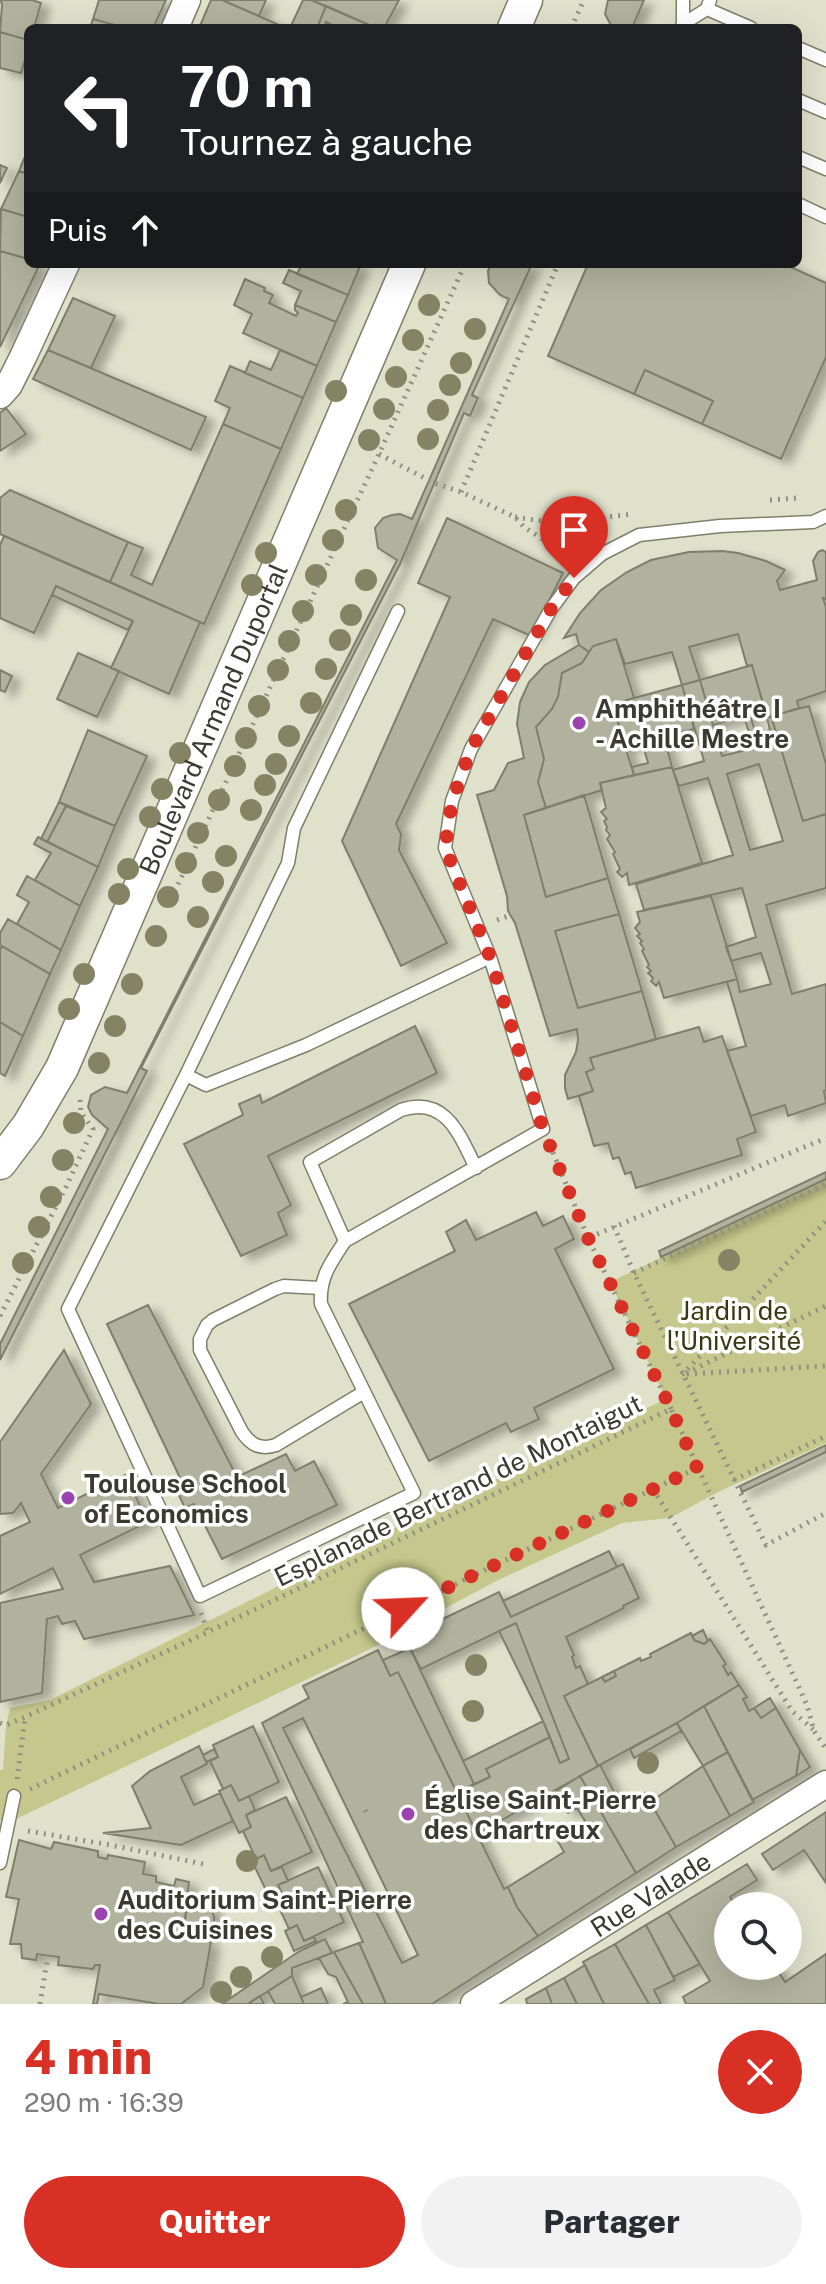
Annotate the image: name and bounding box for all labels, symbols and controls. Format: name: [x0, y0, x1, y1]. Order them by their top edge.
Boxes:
text: 70 m: [180, 54, 313, 120]
icon: left: [48, 56, 152, 160]
text: Tournez à gauche: [180, 121, 473, 163]
icon: ahead: [123, 208, 167, 252]
text: Puis: [48, 212, 107, 248]
pin: [540, 496, 608, 578]
icon: arrive: [552, 508, 596, 552]
street label: Boulevard Armand Duportal: [132, 558, 294, 879]
place label: Amphithéâtre I - Achille Mestre: [595, 693, 789, 754]
marker: Amphithéâtre I - Achille Mestre: [570, 714, 588, 732]
park label: Jardin de l'Université: [667, 1295, 801, 1356]
street label: Esplanade Bertrand de Montaigut: [269, 1387, 647, 1593]
place label: Toulouse School of Economics: [84, 1468, 287, 1529]
marker: Toulouse School of Economics: [59, 1489, 77, 1507]
position arrow: [361, 1567, 445, 1651]
place label: Église Saint-Pierre des Chartreux: [424, 1784, 657, 1845]
marker: Église Saint-Pierre des Chartreux: [399, 1805, 417, 1823]
street label: Rue Valade: [585, 1845, 716, 1943]
place label: Auditorium Saint-Pierre des Cuisines: [117, 1884, 412, 1945]
map controls: [714, 1892, 802, 1980]
button: search: [714, 1892, 802, 1980]
marker: Auditorium Saint-Pierre des Cuisines: [92, 1905, 110, 1923]
text: 4 min: [24, 2028, 152, 2085]
button: close: [718, 2030, 802, 2114]
text: 290 m · 16:39: [24, 2087, 184, 2118]
button: Quitter: [24, 2176, 405, 2268]
button: Partager: [421, 2176, 802, 2268]

